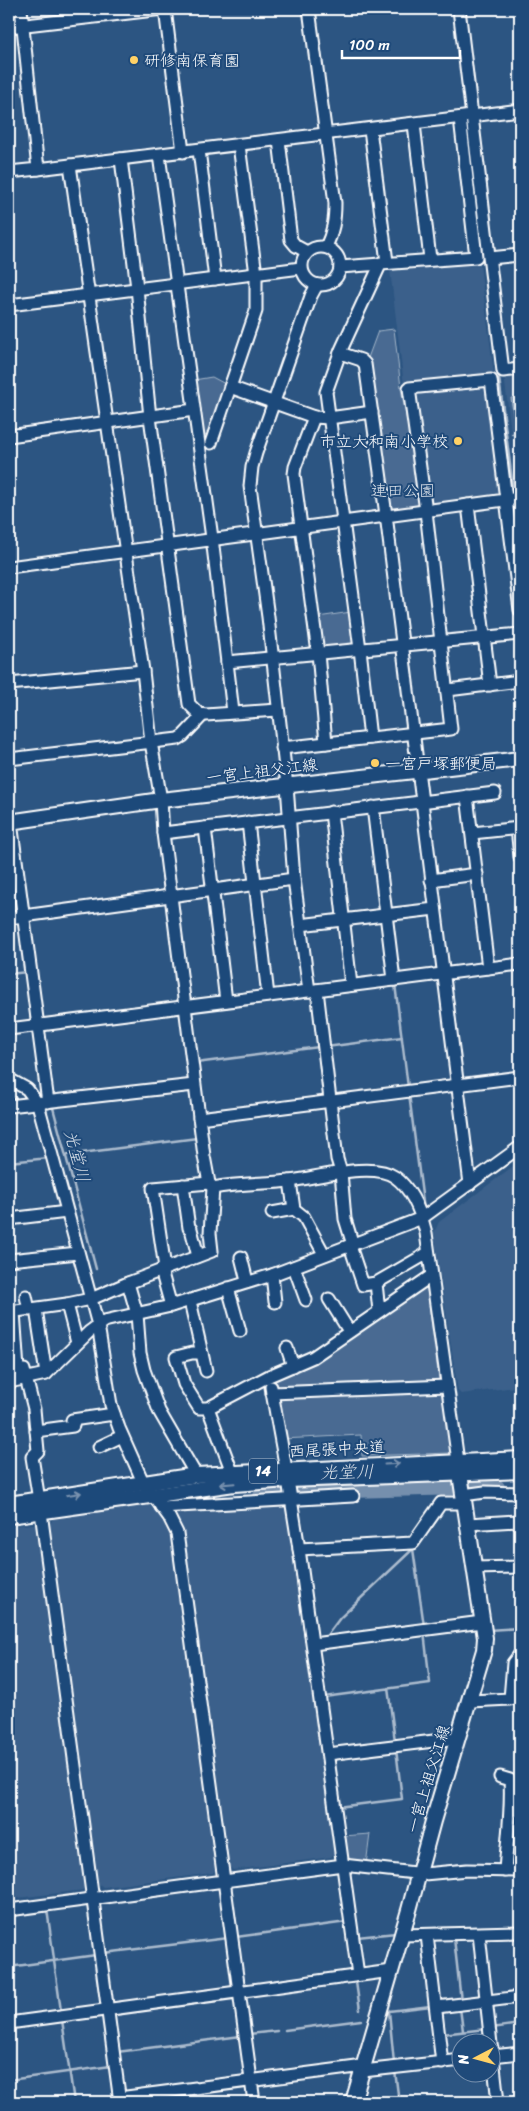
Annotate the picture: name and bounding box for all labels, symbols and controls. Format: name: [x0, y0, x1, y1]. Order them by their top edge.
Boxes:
scale bar: [342, 28, 459, 60]
text: 100 m: [349, 32, 390, 58]
place label: 研修南保育園: [144, 46, 240, 75]
marker: 研修南保育園: [128, 54, 140, 66]
place label: 市立大和南小学校: [320, 427, 448, 456]
marker: 市立大和南小学校: [452, 435, 464, 447]
park label: 連田公園: [371, 476, 435, 505]
place label: 一宮戸塚郵便局: [385, 749, 497, 778]
street label: 一宮上祖父江線: [205, 750, 319, 792]
marker: 一宮戸塚郵便局: [369, 757, 381, 769]
water label: 光堂川: [55, 1126, 99, 1186]
street label: 西尾張中央道: [288, 1432, 386, 1466]
water label: 光堂川: [320, 1456, 374, 1488]
road number: 14: [249, 1458, 277, 1484]
one-way arrow: [384, 1460, 400, 1469]
one-way arrow: [219, 1480, 235, 1489]
one-way arrow: [66, 1489, 82, 1499]
street label: 一宮上祖父江線: [398, 1721, 458, 1837]
north arrow: [452, 2034, 502, 2084]
text: N: [451, 2053, 477, 2066]

